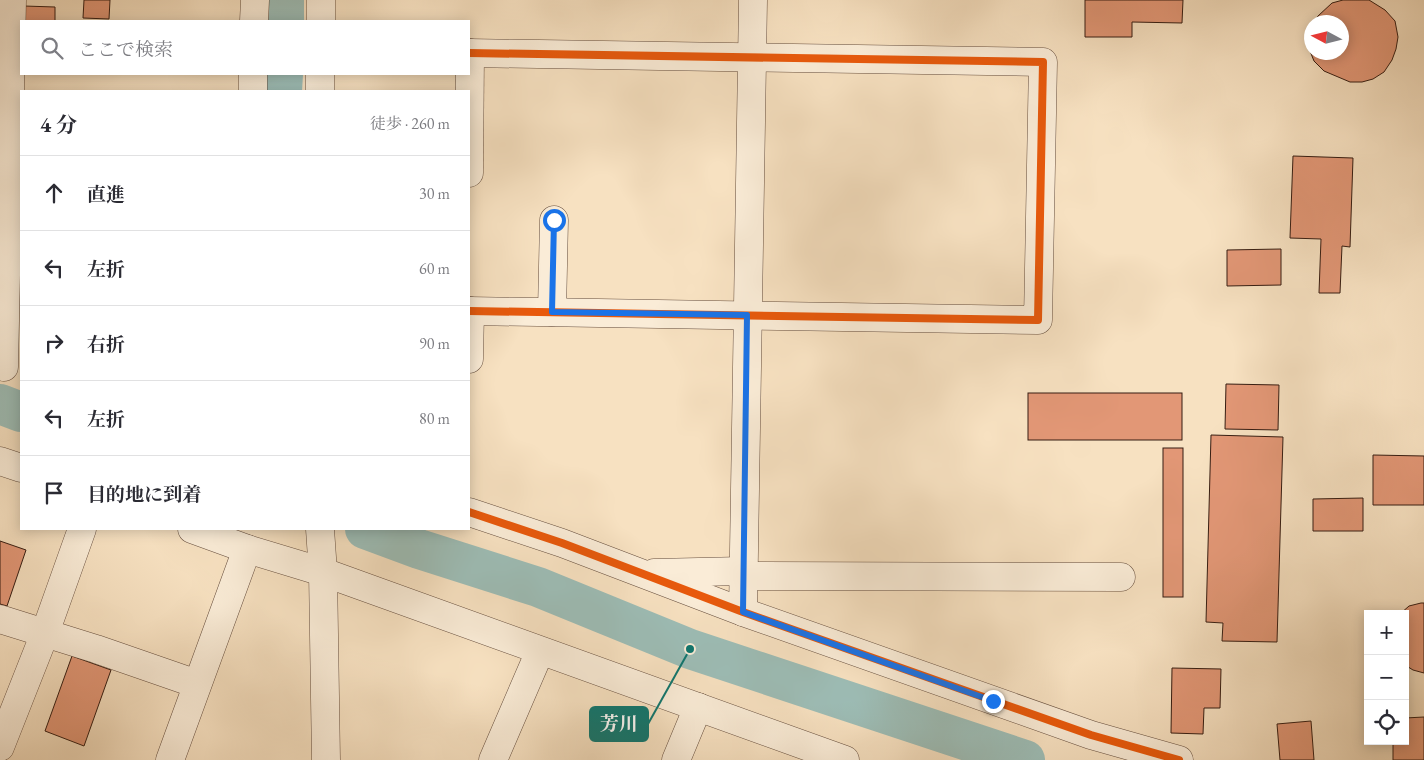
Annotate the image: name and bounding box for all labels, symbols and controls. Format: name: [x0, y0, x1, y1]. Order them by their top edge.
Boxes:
north arrow: [1304, 15, 1349, 60]
search box: [20, 20, 470, 75]
icon: search: [38, 34, 66, 62]
text: ここで検索: [78, 37, 173, 62]
text: 4 分: [40, 111, 77, 138]
text: 徒歩 · 260 m: [370, 113, 450, 134]
icon: ahead: [40, 179, 68, 207]
text: 直進: [87, 182, 125, 207]
text: 30 m: [419, 183, 450, 204]
route start: [543, 209, 566, 232]
icon: left: [40, 254, 68, 282]
text: 左折: [87, 257, 125, 282]
text: 60 m: [419, 258, 450, 279]
icon: right: [40, 329, 68, 357]
text: 右折: [87, 332, 125, 357]
text: 90 m: [419, 333, 450, 354]
icon: left: [40, 404, 68, 432]
text: 左折: [87, 407, 125, 432]
text: 80 m: [419, 408, 450, 429]
icon: arrive: [40, 479, 68, 507]
text: 目的地に到着: [87, 482, 201, 507]
map controls: [1364, 610, 1409, 745]
button: +: [1364, 610, 1409, 655]
button: −: [1364, 655, 1409, 700]
route end: [982, 690, 1005, 713]
button: locate: [1364, 700, 1409, 745]
callout: 芳川: [590, 707, 648, 741]
text: 芳川: [600, 711, 638, 736]

